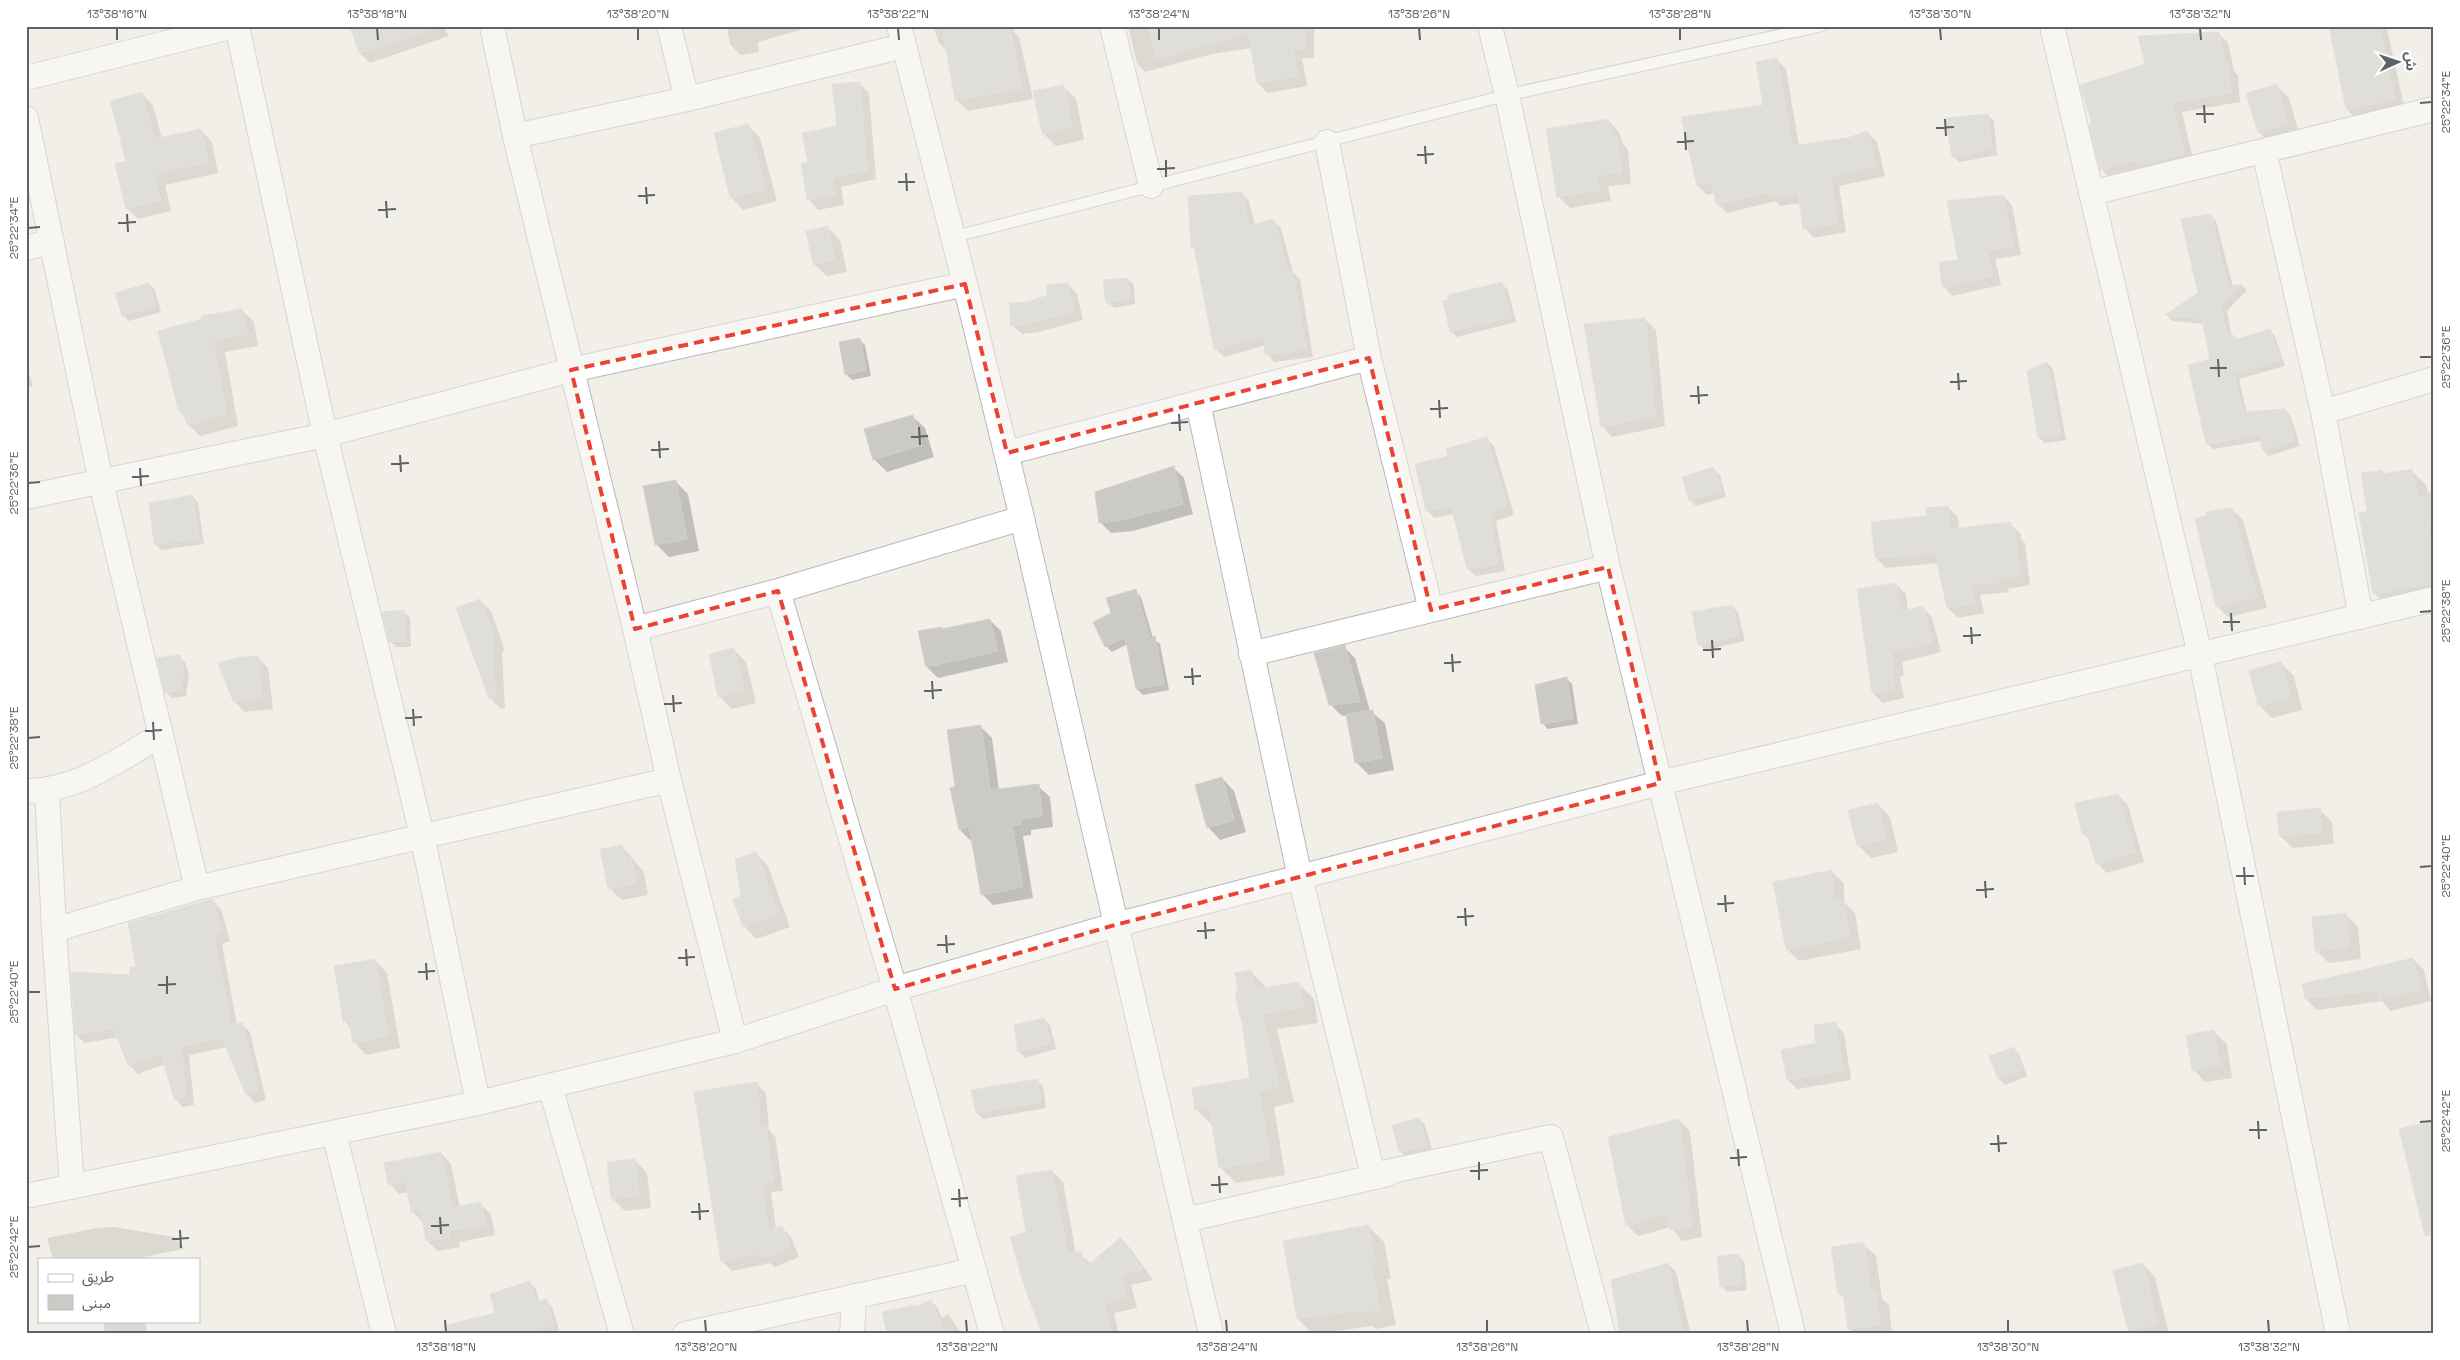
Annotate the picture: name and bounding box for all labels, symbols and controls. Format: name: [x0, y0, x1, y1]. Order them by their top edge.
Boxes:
text: 13°38'16"N: [87, 6, 147, 22]
text: 13°38'18"N: [347, 6, 407, 22]
text: 13°38'20"N: [607, 6, 669, 22]
text: 13°38'22"N: [867, 6, 929, 22]
text: 13°38'24"N: [1128, 6, 1190, 22]
text: 13°38'26"N: [1388, 6, 1450, 22]
text: 13°38'28"N: [1649, 6, 1711, 22]
text: 13°38'30"N: [1909, 6, 1971, 22]
text: 13°38'32"N: [2169, 6, 2231, 22]
north arrow: [2372, 38, 2422, 88]
text: ش: [2401, 51, 2420, 71]
text: 25°22'34"E: [2438, 70, 2454, 133]
text: 25°22'34"E: [6, 196, 22, 259]
text: 25°22'36"E: [2438, 325, 2454, 388]
text: 25°22'36"E: [6, 451, 22, 514]
text: 25°22'38"E: [2438, 579, 2454, 643]
text: 25°22'38"E: [6, 706, 22, 770]
text: 25°22'40"E: [2438, 834, 2454, 898]
text: 25°22'40"E: [6, 960, 22, 1024]
text: 25°22'42"E: [2438, 1089, 2454, 1152]
text: 25°22'42"E: [6, 1215, 22, 1278]
legend: [38, 1258, 200, 1322]
text: طريق: [82, 1267, 114, 1287]
text: مبنى: [82, 1293, 111, 1312]
text: 13°38'18"N: [416, 1339, 476, 1355]
text: 13°38'20"N: [675, 1339, 737, 1355]
text: 13°38'22"N: [936, 1339, 998, 1355]
text: 13°38'24"N: [1196, 1339, 1258, 1355]
text: 13°38'26"N: [1456, 1339, 1518, 1355]
text: 13°38'28"N: [1717, 1339, 1779, 1355]
text: 13°38'30"N: [1977, 1339, 2039, 1355]
text: 13°38'32"N: [2238, 1339, 2300, 1355]

